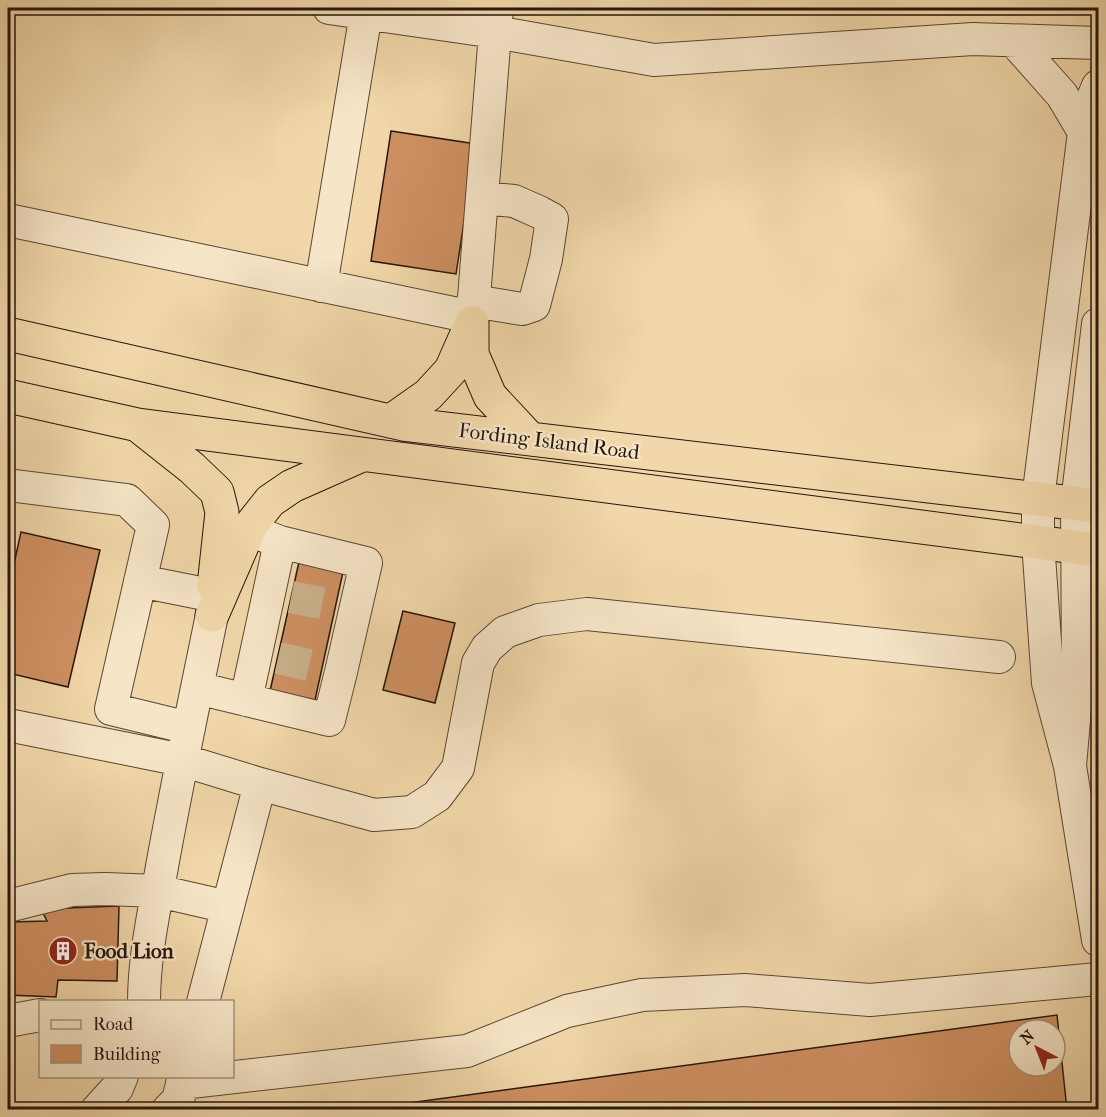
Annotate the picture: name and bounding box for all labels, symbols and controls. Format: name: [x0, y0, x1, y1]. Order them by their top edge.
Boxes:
street label: Fording Island Road: [457, 418, 641, 464]
building icon: Food Lion: [47, 935, 79, 967]
place label: Food Lion: [83, 939, 175, 963]
legend: [39, 1000, 234, 1078]
text: Road: [93, 1014, 133, 1035]
north arrow: [1007, 1018, 1067, 1078]
text: N: [1016, 1026, 1039, 1048]
text: Building: [93, 1044, 161, 1065]

